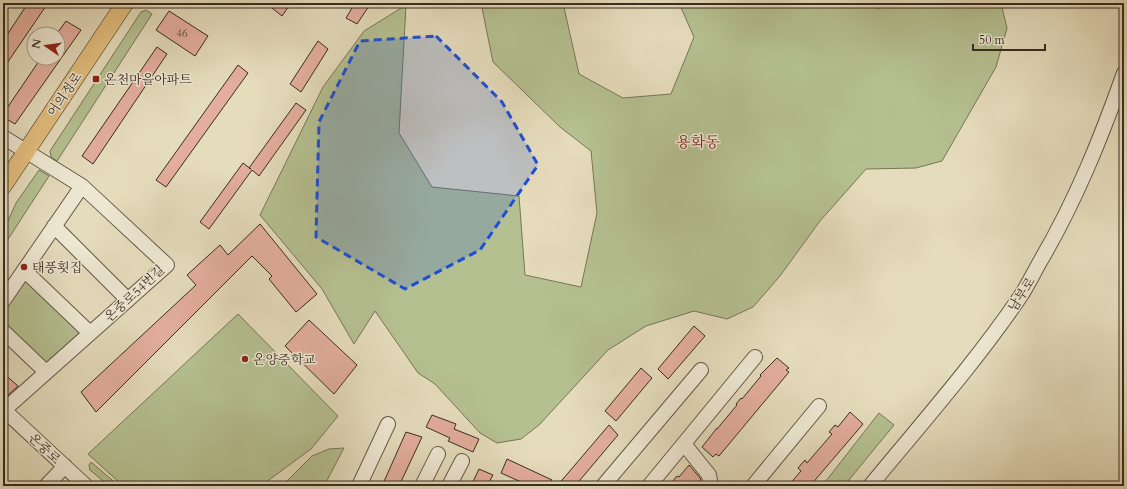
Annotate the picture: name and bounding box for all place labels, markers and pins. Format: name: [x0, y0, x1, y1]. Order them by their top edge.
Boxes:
place label: 온천마을아파트: [104, 71, 192, 89]
marker: 온천마을아파트: [91, 74, 101, 84]
place label: 태풍횟집: [32, 259, 82, 277]
marker: 태풍횟집: [19, 262, 29, 272]
place label: 온양중학교: [253, 351, 316, 369]
marker: 온양중학교: [240, 354, 250, 364]

